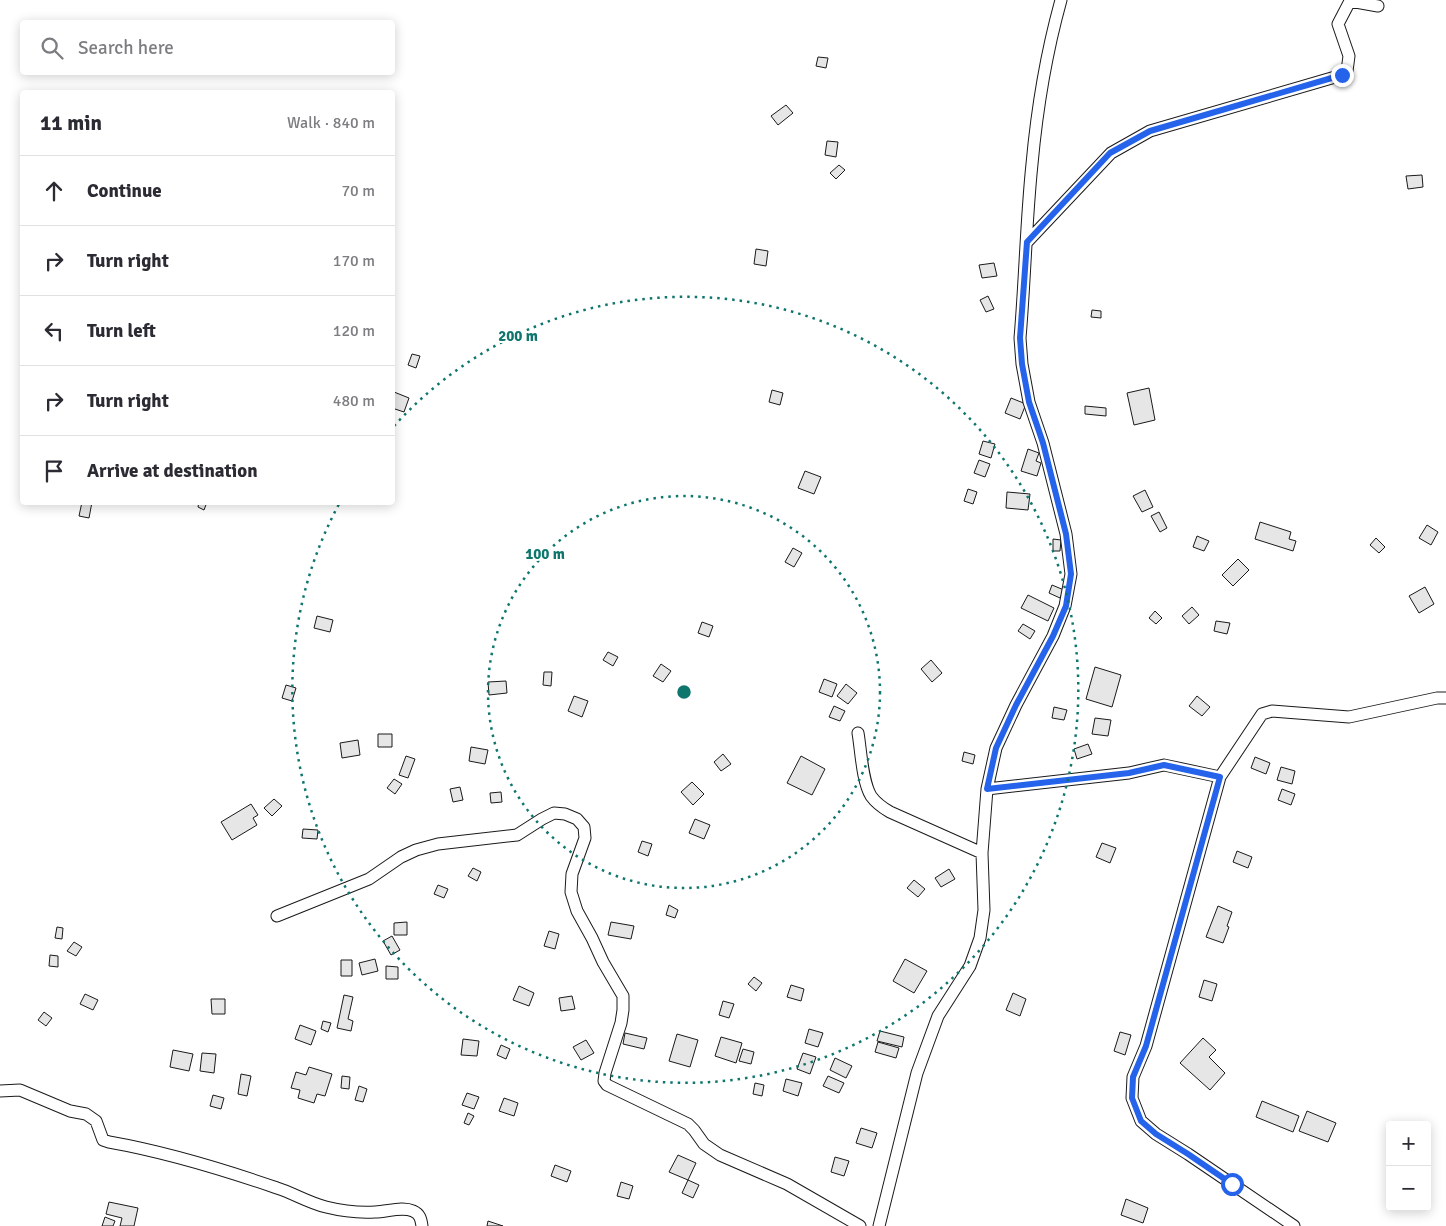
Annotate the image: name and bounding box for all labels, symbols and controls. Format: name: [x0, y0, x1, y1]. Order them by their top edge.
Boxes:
search box: [20, 20, 395, 75]
icon: search: [38, 34, 66, 62]
text: Search here: [78, 36, 174, 60]
route end: [1331, 64, 1354, 87]
text: 11 min: [40, 110, 102, 136]
text: Walk · 840 m: [287, 113, 375, 133]
icon: ahead: [40, 177, 68, 205]
text: Continue: [87, 179, 162, 203]
text: 70 m: [341, 181, 375, 201]
icon: right: [40, 247, 68, 275]
text: Turn right: [87, 249, 169, 273]
text: 170 m: [333, 251, 375, 271]
icon: left: [40, 317, 68, 345]
text: Turn left: [87, 319, 156, 343]
text: 120 m: [333, 321, 375, 341]
text: 200 m: [498, 327, 538, 345]
icon: right: [40, 387, 68, 415]
text: Turn right: [87, 389, 169, 413]
text: 480 m: [333, 391, 375, 411]
icon: arrive: [40, 457, 68, 485]
text: Arrive at destination: [87, 459, 258, 483]
text: 100 m: [525, 545, 565, 563]
centre of rings: [675, 683, 693, 701]
map controls: [1386, 1121, 1431, 1211]
button: +: [1386, 1121, 1431, 1166]
button: −: [1386, 1166, 1431, 1211]
route start: [1221, 1173, 1244, 1196]

